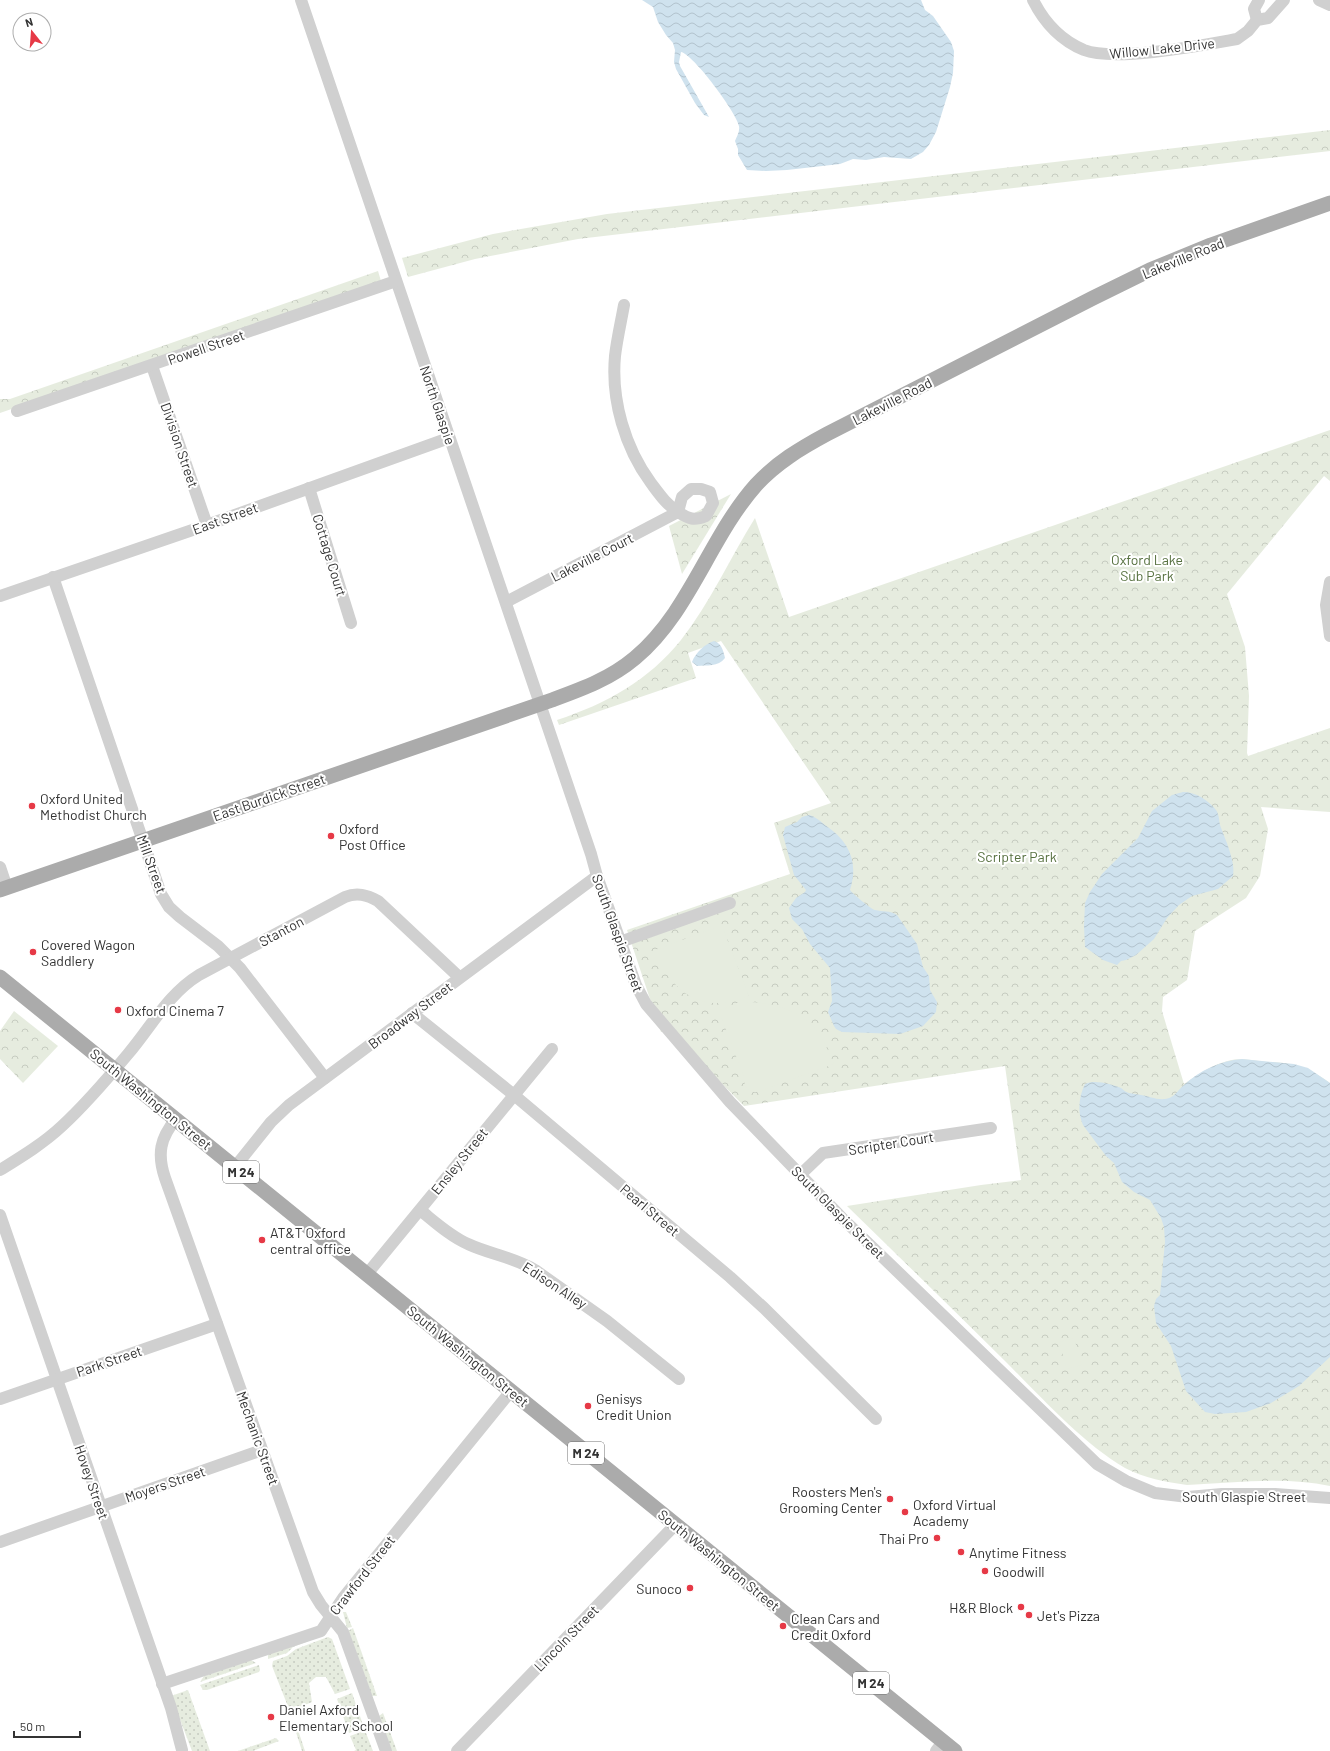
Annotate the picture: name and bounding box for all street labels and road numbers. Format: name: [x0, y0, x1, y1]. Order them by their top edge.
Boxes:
street label: Willow Lake Drive: [1108, 34, 1216, 62]
street label: Lakeville Road: [1139, 234, 1227, 282]
street label: Powell Street: [165, 326, 247, 368]
street label: North Glaspie: [417, 363, 459, 447]
street label: Lakeville Road: [849, 374, 935, 428]
street label: Division Street: [157, 400, 203, 490]
street label: East Street: [190, 498, 260, 538]
street label: Cottage Court: [309, 512, 351, 598]
street label: Lakeville Court: [548, 529, 636, 585]
street label: East Burdick Street: [210, 770, 328, 824]
street label: Mill Street: [134, 832, 170, 896]
street label: South Glaspie Street: [589, 872, 647, 994]
street label: Stanton: [256, 912, 306, 950]
street label: Broadway Street: [365, 978, 455, 1052]
street label: South Washington Street: [87, 1045, 215, 1153]
street label: Ensley Street: [427, 1124, 491, 1198]
street label: Scripter Court: [847, 1128, 935, 1158]
road number: M 24: [223, 1161, 259, 1183]
street label: South Glaspie Street: [788, 1162, 888, 1262]
street label: Pearl Street: [617, 1180, 683, 1240]
street label: Edison Alley: [520, 1258, 591, 1312]
street label: South Washington Street: [404, 1302, 532, 1410]
street label: Park Street: [74, 1342, 144, 1380]
street label: Mechanic Street: [233, 1389, 283, 1487]
road number: M 24: [568, 1442, 604, 1464]
street label: Hovey Street: [71, 1443, 113, 1521]
street label: Moyers Street: [123, 1462, 207, 1506]
street label: South Glaspie Street: [1182, 1488, 1306, 1505]
street label: South Washington Street: [655, 1506, 783, 1614]
street label: Crawford Street: [326, 1532, 398, 1618]
street label: Lincoln Street: [530, 1601, 602, 1675]
road number: M 24: [853, 1672, 889, 1694]

